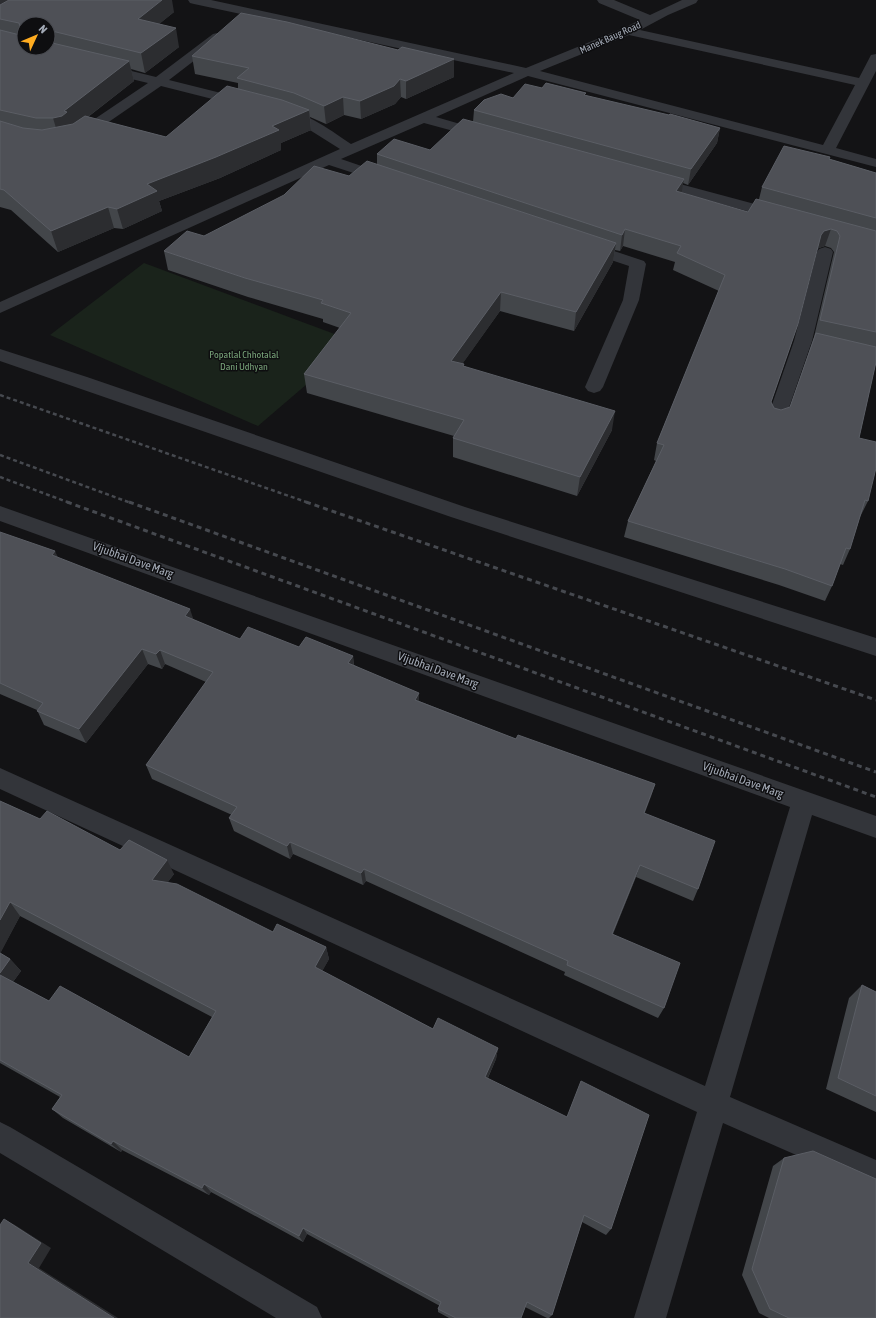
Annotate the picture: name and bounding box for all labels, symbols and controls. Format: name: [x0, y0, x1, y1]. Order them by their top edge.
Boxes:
north arrow: [16, 16, 56, 56]
street label: Manek Baug Road: [578, 19, 643, 56]
text: N: [37, 23, 50, 36]
park label: Popatlal Chhotalal Dani Udhyan: [209, 349, 279, 372]
street label: Vijubhai Dave Marg: [91, 539, 176, 581]
street label: Vijubhai Dave Marg: [396, 649, 481, 691]
street label: Vijubhai Dave Marg: [701, 759, 786, 801]

